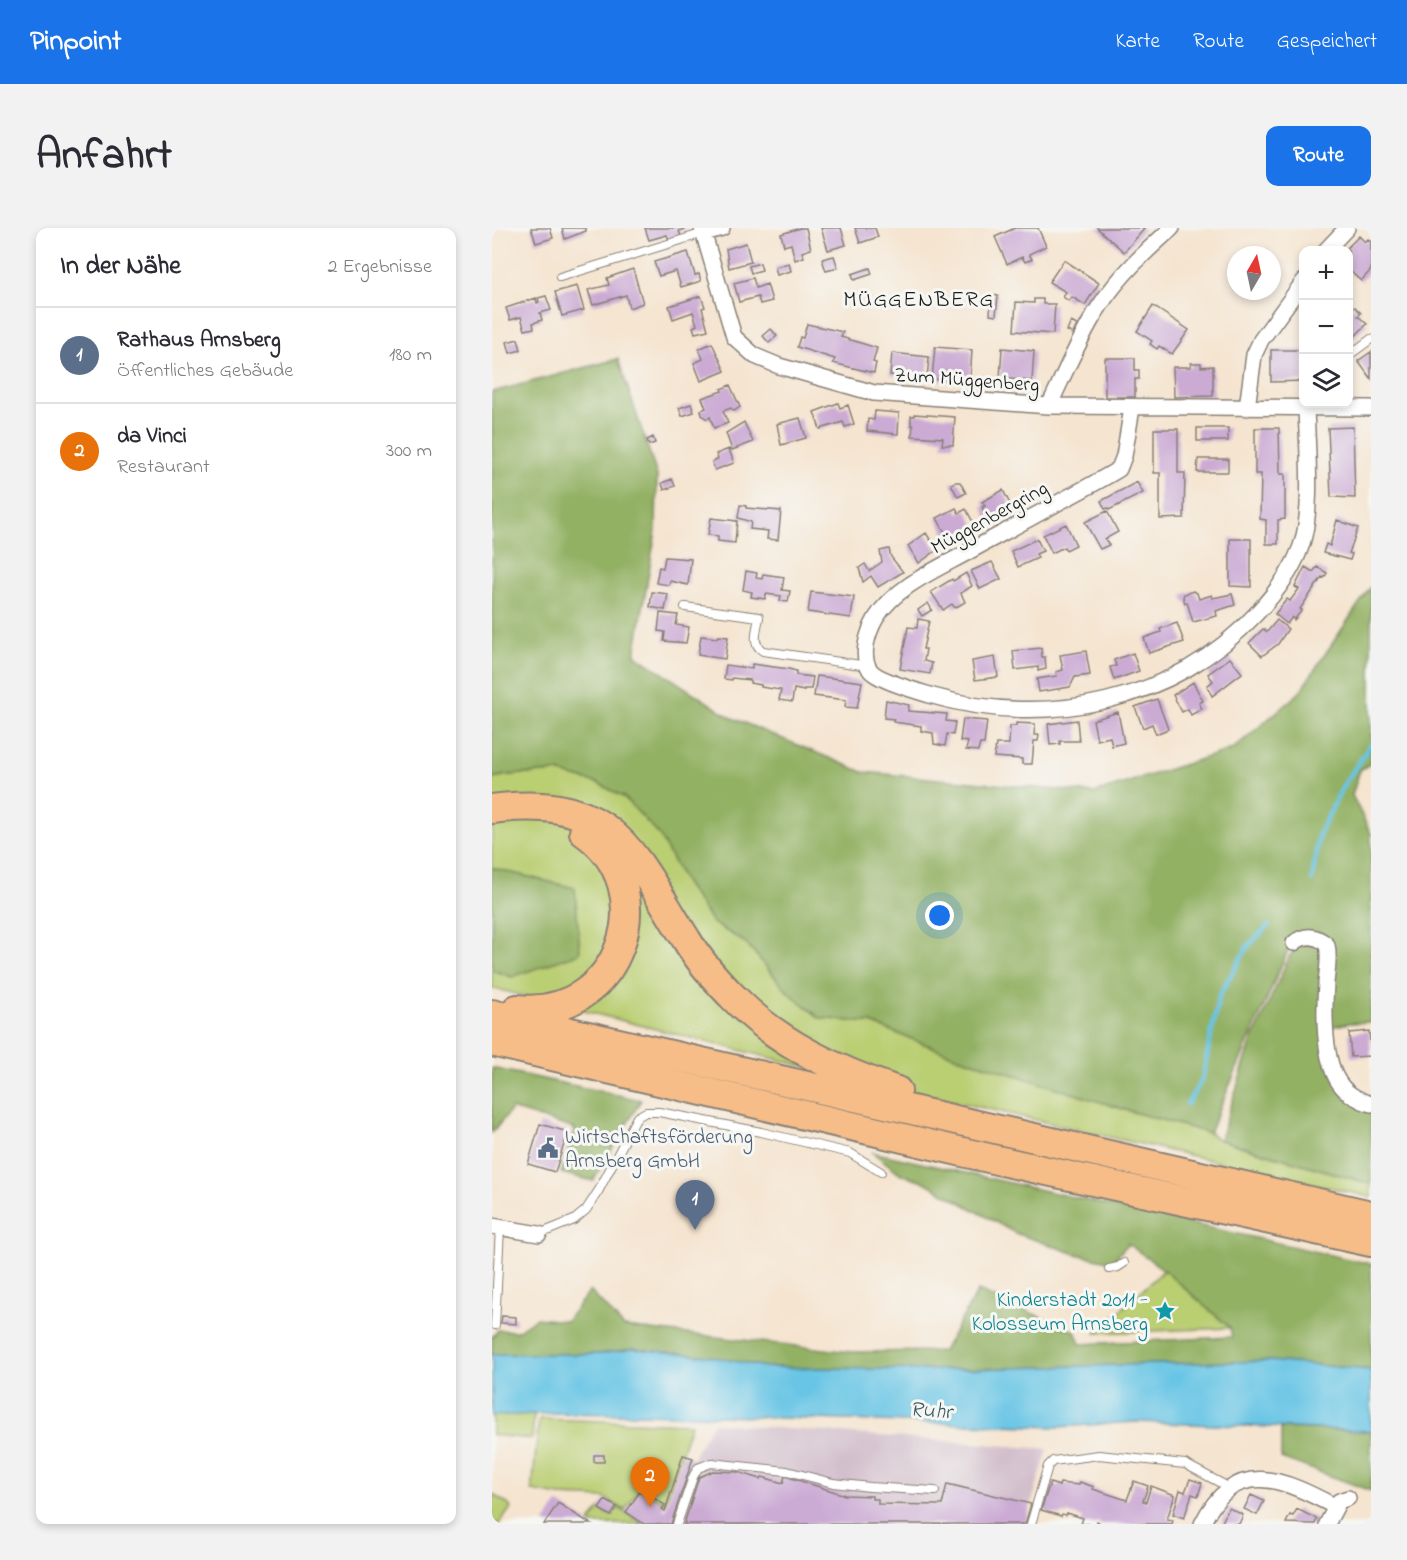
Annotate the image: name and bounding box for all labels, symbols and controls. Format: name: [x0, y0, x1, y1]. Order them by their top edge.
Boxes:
text: Pinpoint: [30, 22, 121, 63]
text: Karte: [1115, 27, 1160, 57]
text: Route: [1193, 27, 1244, 57]
text: Gespeichert: [1277, 27, 1377, 57]
text: Anfahrt: [36, 126, 172, 187]
button: Route: [1266, 126, 1371, 186]
north arrow: [1227, 246, 1281, 300]
map controls: [1299, 246, 1353, 408]
button: +: [1299, 246, 1353, 300]
text: In der Nähe: [60, 248, 181, 286]
text: 2 Ergebnisse: [327, 253, 432, 282]
district label: MÜGGENBERG: [843, 285, 995, 317]
button: −: [1299, 300, 1353, 354]
text: Rathaus Arnsberg: [117, 325, 281, 357]
text: 1: [76, 341, 83, 370]
text: 180 m: [389, 341, 432, 370]
button: layers: [1299, 354, 1353, 408]
text: Öffentliches Gebäude: [117, 357, 293, 386]
street label: Zum Müggenberg: [893, 361, 1040, 403]
text: da Vinci: [117, 421, 187, 453]
text: 2: [75, 437, 84, 466]
text: 300 m: [386, 437, 432, 466]
text: Restaurant: [117, 453, 210, 482]
street label: Müggenbergring: [926, 474, 1055, 565]
your location: [925, 901, 954, 930]
place label: Wirtschaftsförderung Arnsberg GmbH: [565, 1123, 753, 1179]
public building icon: Wirtschaftsförderung Arnsberg GmbH: [536, 1136, 560, 1160]
pin: 1: [676, 1180, 714, 1230]
place label: Kinderstadt 2011 - Kolosseum Arnsberg: [972, 1286, 1148, 1342]
place icon: Kinderstadt 2011 - Kolosseum Arnsberg: [1153, 1299, 1177, 1323]
water label: Ruhr: [909, 1395, 956, 1430]
pin: 2: [630, 1458, 670, 1507]

